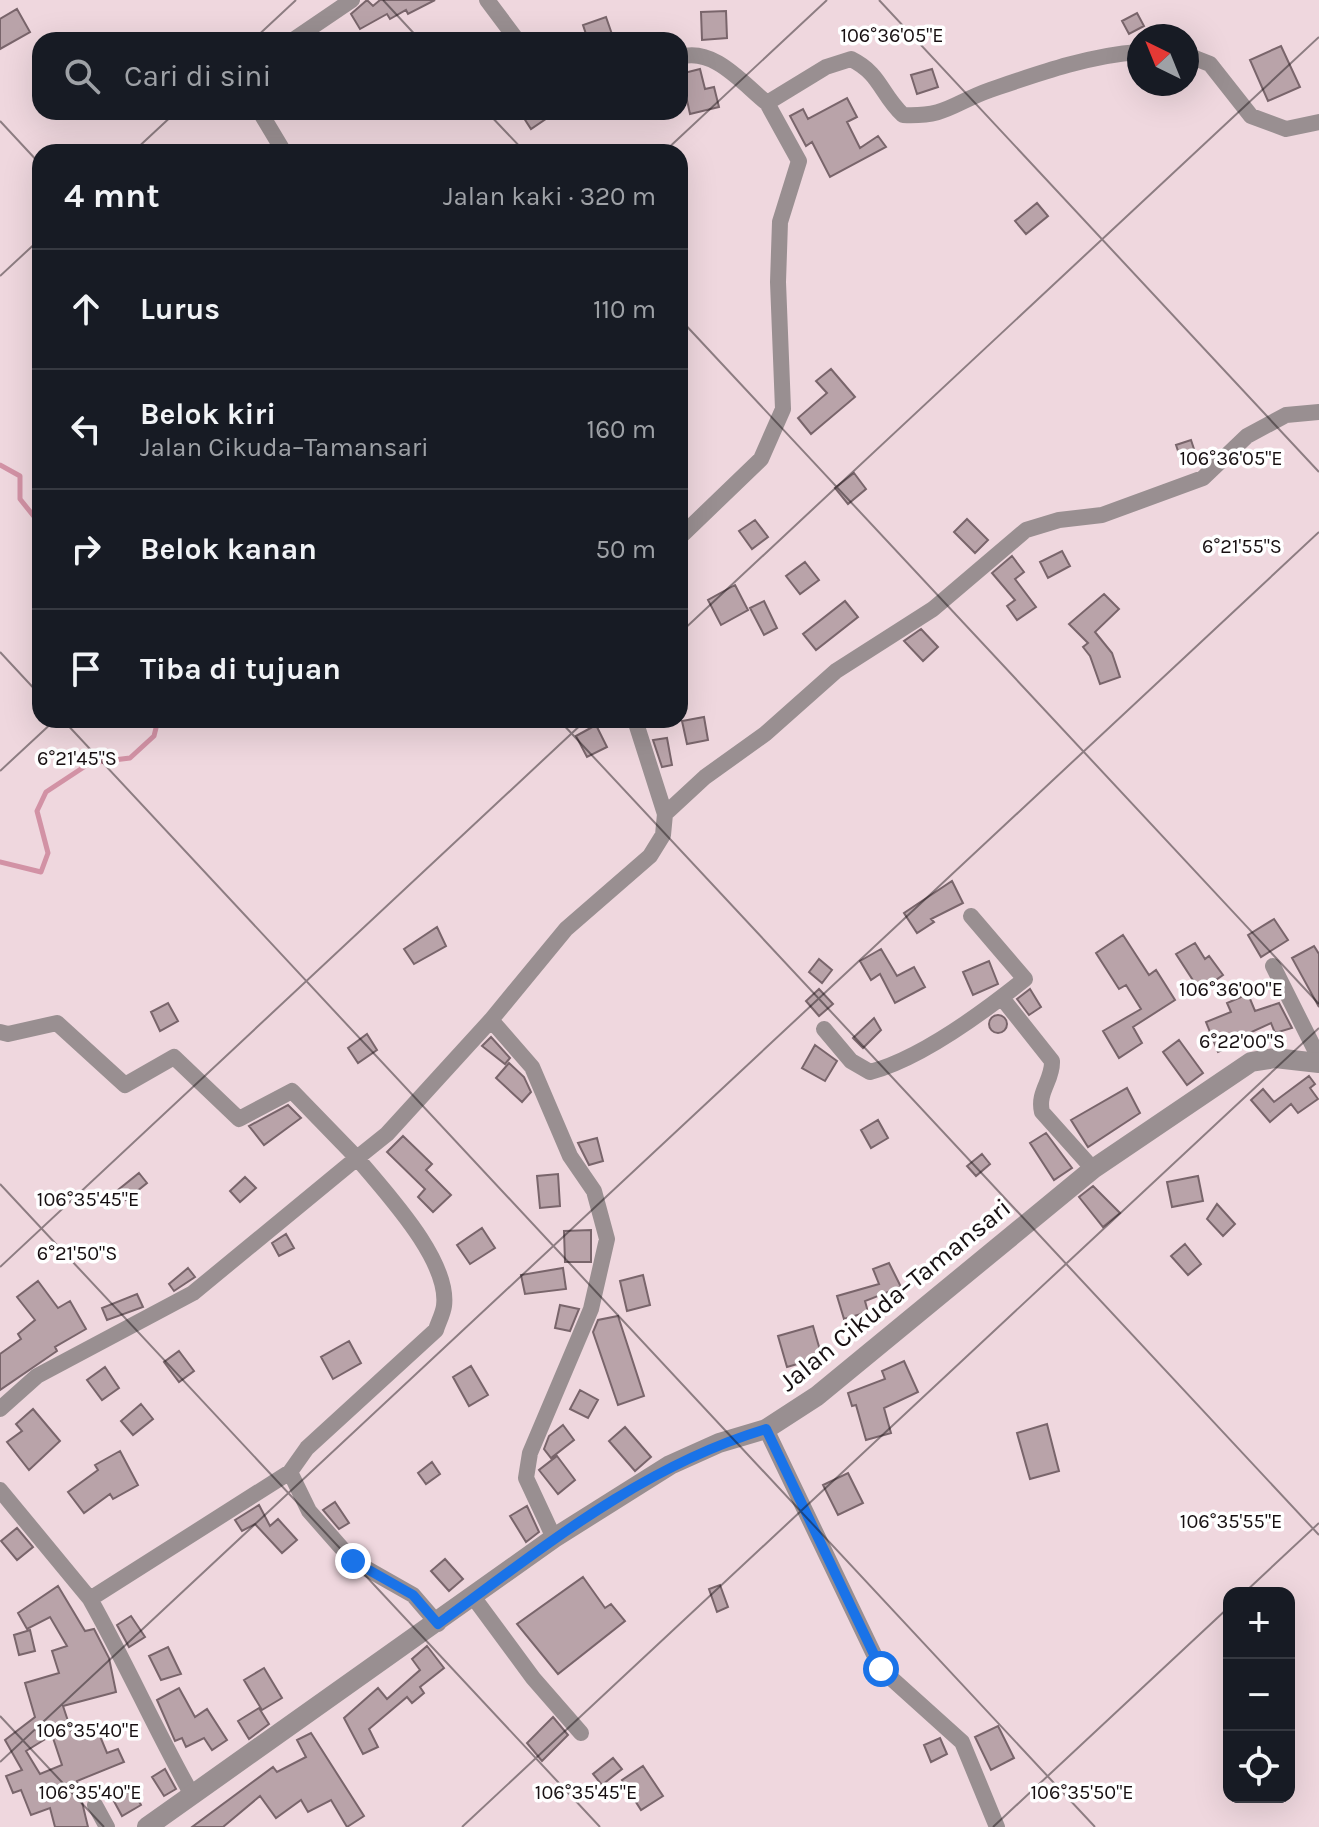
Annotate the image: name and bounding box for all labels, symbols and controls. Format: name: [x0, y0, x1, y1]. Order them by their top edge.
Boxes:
text: 106°36'05"E: [840, 24, 944, 47]
north arrow: [1127, 24, 1199, 96]
search box: [32, 32, 688, 120]
icon: search: [60, 54, 104, 98]
text: Cari di sini: [124, 58, 271, 94]
text: 4 mnt: [64, 176, 160, 216]
text: Jalan kaki · 320 m: [443, 181, 656, 212]
icon: ahead: [64, 287, 108, 331]
text: Lurus: [140, 291, 220, 327]
text: 110 m: [593, 294, 656, 325]
text: Belok kiri: [140, 396, 276, 432]
icon: left: [64, 407, 108, 451]
text: 160 m: [587, 414, 656, 445]
text: Jalan Cikuda–Tamansari: [140, 432, 429, 463]
text: 106°36'05"E: [1179, 447, 1283, 470]
icon: right: [64, 527, 108, 571]
text: Belok kanan: [140, 531, 317, 567]
text: 50 m: [595, 534, 656, 565]
text: 6°21'55"S: [1202, 535, 1282, 558]
icon: arrive: [64, 647, 108, 691]
text: Tiba di tujuan: [140, 651, 341, 687]
text: 6°21'45"S: [37, 747, 117, 770]
text: 106°36'00"E: [1179, 978, 1283, 1001]
text: 6°22'00"S: [1199, 1030, 1285, 1053]
text: 106°35'45"E: [37, 1188, 139, 1211]
street label: Jalan Cikuda–Tamansari: [773, 1192, 1017, 1398]
text: 6°21'50"S: [37, 1242, 117, 1265]
text: 106°35'55"E: [1180, 1510, 1282, 1533]
route end: [335, 1543, 371, 1579]
map controls: [1223, 1587, 1295, 1803]
button: +: [1223, 1587, 1295, 1659]
route start: [863, 1651, 899, 1687]
button: −: [1223, 1659, 1295, 1731]
text: 106°35'40"E: [37, 1719, 139, 1742]
button: locate: [1223, 1731, 1295, 1803]
text: 106°35'40"E: [39, 1781, 141, 1804]
text: 106°35'45"E: [535, 1781, 637, 1804]
text: 106°35'50"E: [1030, 1781, 1134, 1804]

